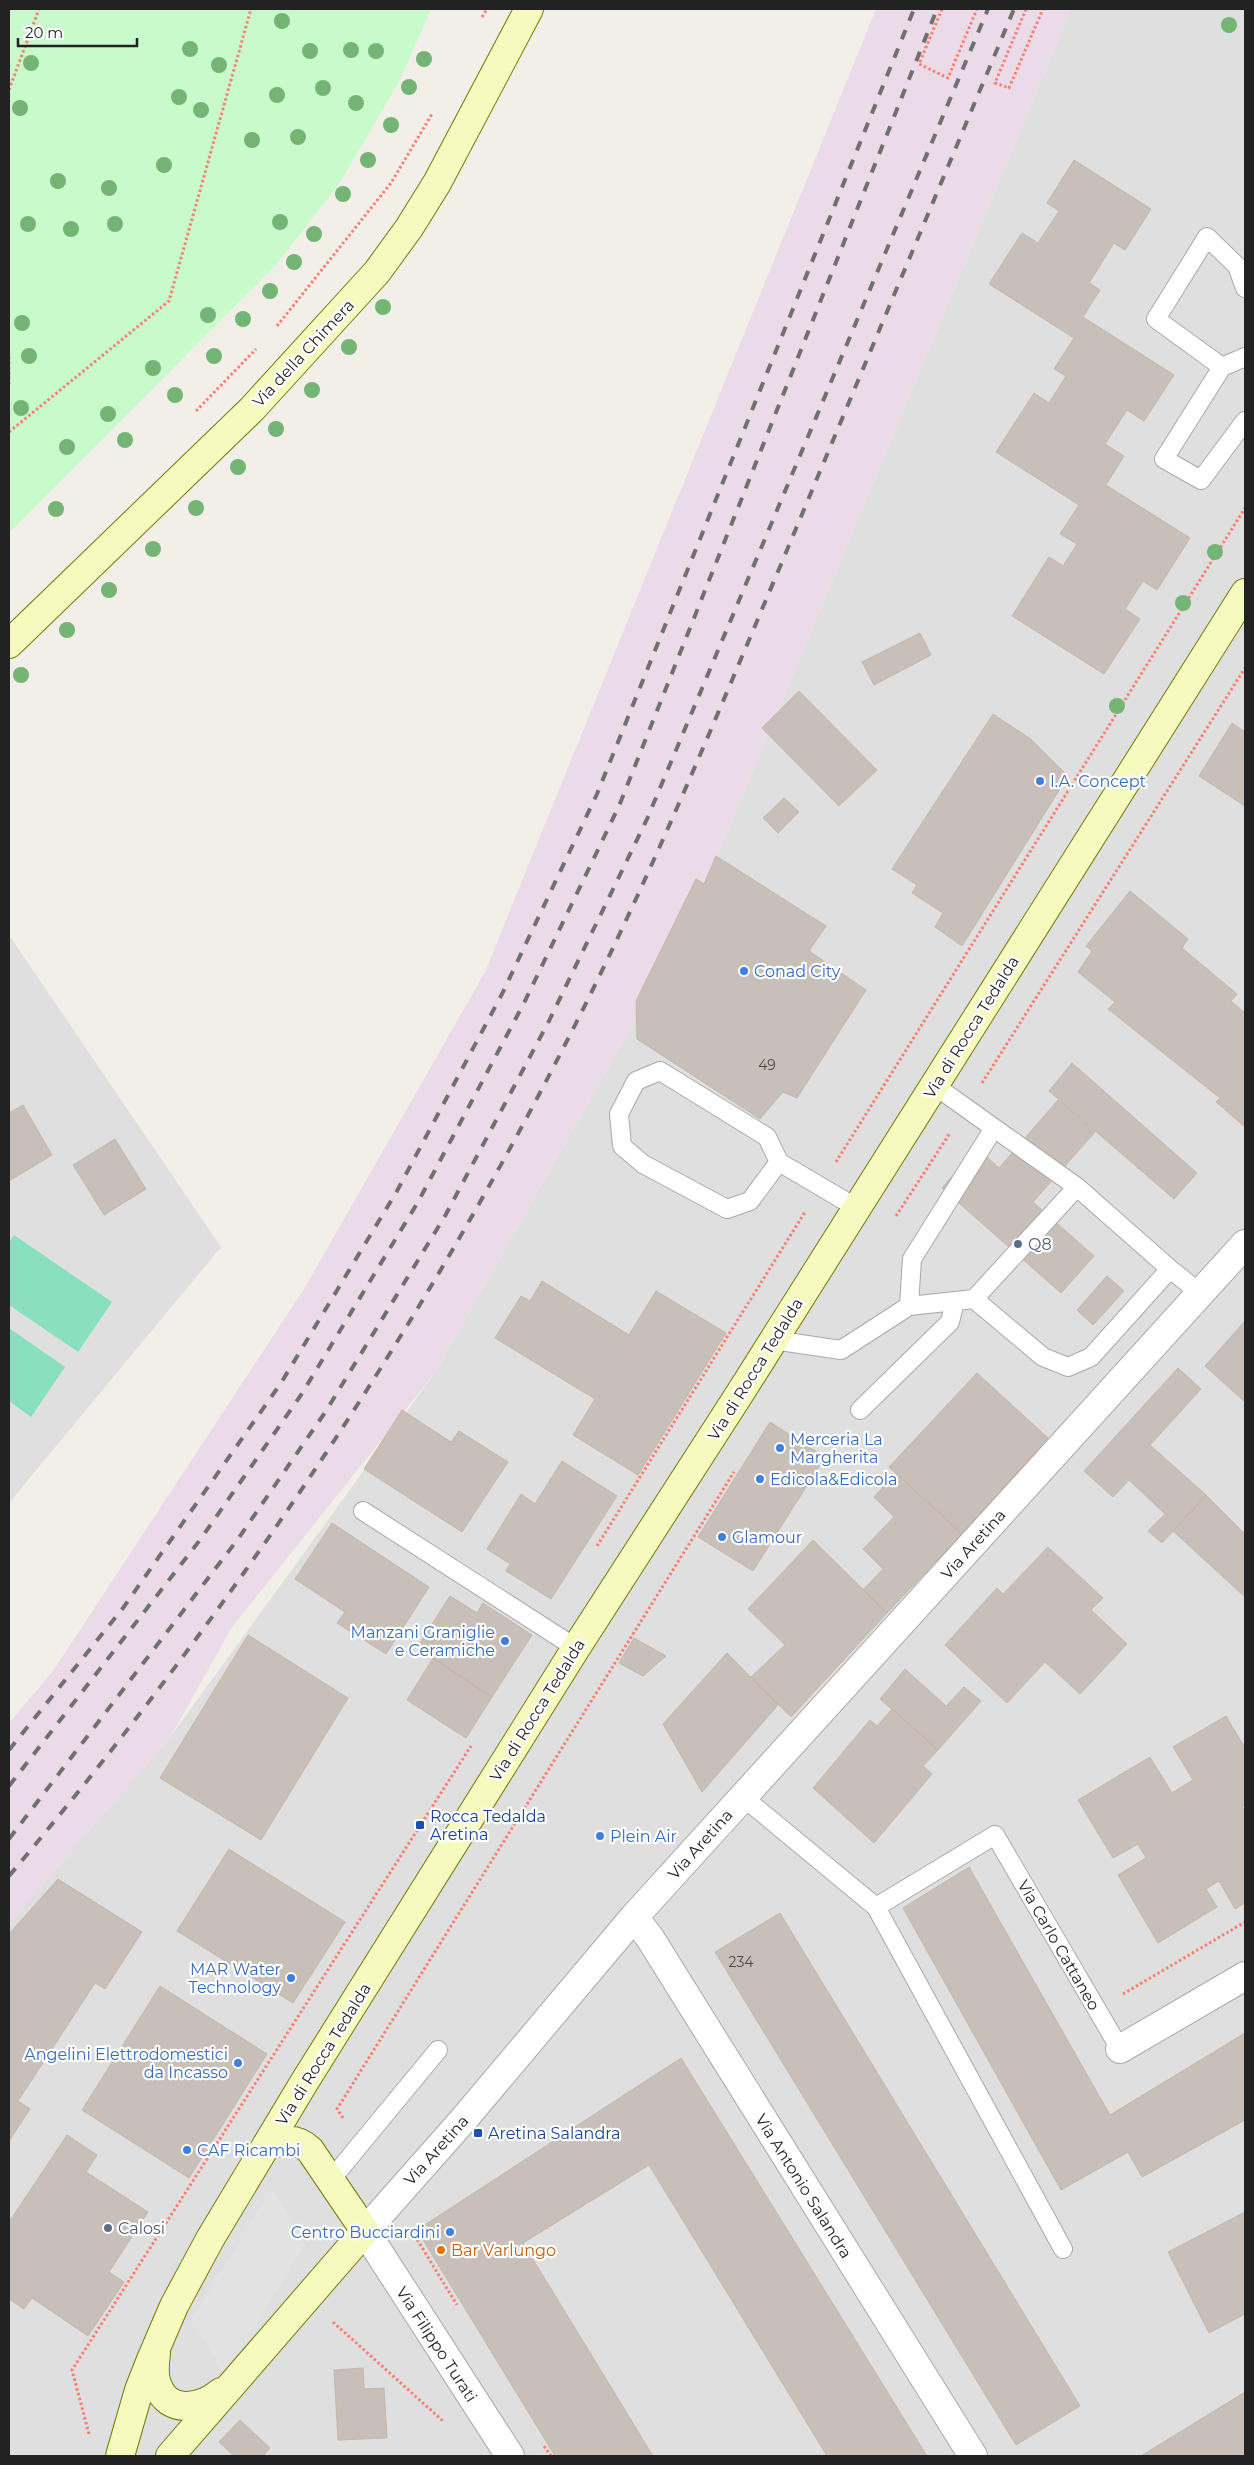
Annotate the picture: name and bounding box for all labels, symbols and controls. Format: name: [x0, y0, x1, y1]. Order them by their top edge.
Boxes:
scale bar: [18, 15, 136, 47]
text: 20 m: [25, 23, 63, 42]
street label: Via della Chimera: [249, 296, 358, 411]
place label: I.A. Concept: [1050, 772, 1147, 791]
marker: I.A. Concept: [1034, 775, 1046, 787]
street label: Via di Rocca Tedalda: [920, 953, 1023, 1102]
place label: Conad City: [754, 962, 841, 981]
marker: Conad City: [738, 965, 750, 977]
house number: 49: [758, 1056, 776, 1074]
place label: Q8: [1028, 1235, 1052, 1254]
marker: Q8: [1012, 1238, 1024, 1250]
street label: Via di Rocca Tedalda: [704, 1295, 807, 1444]
place label: Merceria La Margherita: [790, 1430, 883, 1467]
marker: Merceria La Margherita: [774, 1442, 786, 1454]
place label: Edicola&Edicola: [770, 1470, 897, 1489]
marker: Edicola&Edicola: [754, 1473, 766, 1485]
street label: Via Aretina: [937, 1506, 1010, 1583]
place label: Glamour: [732, 1528, 802, 1547]
marker: Glamour: [716, 1531, 728, 1543]
place label: Manzani Graniglie e Ceramiche: [351, 1623, 495, 1660]
marker: Manzani Graniglie e Ceramiche: [499, 1635, 511, 1647]
street label: Via di Rocca Tedalda: [486, 1636, 589, 1785]
street label: Via Aretina: [664, 1806, 737, 1883]
place label: Rocca Tedalda Aretina: [430, 1807, 546, 1844]
marker: Rocca Tedalda Aretina: [414, 1819, 426, 1831]
place label: Plein Air: [610, 1827, 677, 1846]
marker: Plein Air: [594, 1830, 606, 1842]
street label: Via Carlo Cattaneo: [1013, 1877, 1104, 2014]
house number: 234: [728, 1953, 754, 1971]
place label: MAR Water Technology: [189, 1960, 281, 1997]
marker: MAR Water Technology: [285, 1972, 297, 1984]
street label: Via di Rocca Tedalda: [272, 1980, 375, 2129]
place label: Angelini Elettrodomestici da Incasso: [24, 2045, 228, 2082]
marker: Angelini Elettrodomestici da Incasso: [232, 2057, 244, 2069]
street label: Via Antonio Salandra: [751, 2111, 856, 2262]
street label: Via Aretina: [400, 2112, 473, 2189]
place label: Aretina Salandra: [488, 2124, 621, 2143]
marker: Aretina Salandra: [472, 2127, 484, 2139]
place label: CAF Ricambi: [197, 2141, 300, 2160]
marker: CAF Ricambi: [181, 2144, 193, 2156]
place label: Calosi: [118, 2219, 165, 2238]
marker: Calosi: [102, 2222, 114, 2234]
place label: Centro Bucciardini: [291, 2223, 440, 2242]
marker: Centro Bucciardini: [444, 2226, 456, 2238]
place label: Bar Varlungo: [451, 2241, 556, 2260]
marker: Bar Varlungo: [435, 2244, 447, 2256]
street label: Via Filippo Turati: [392, 2283, 481, 2405]

